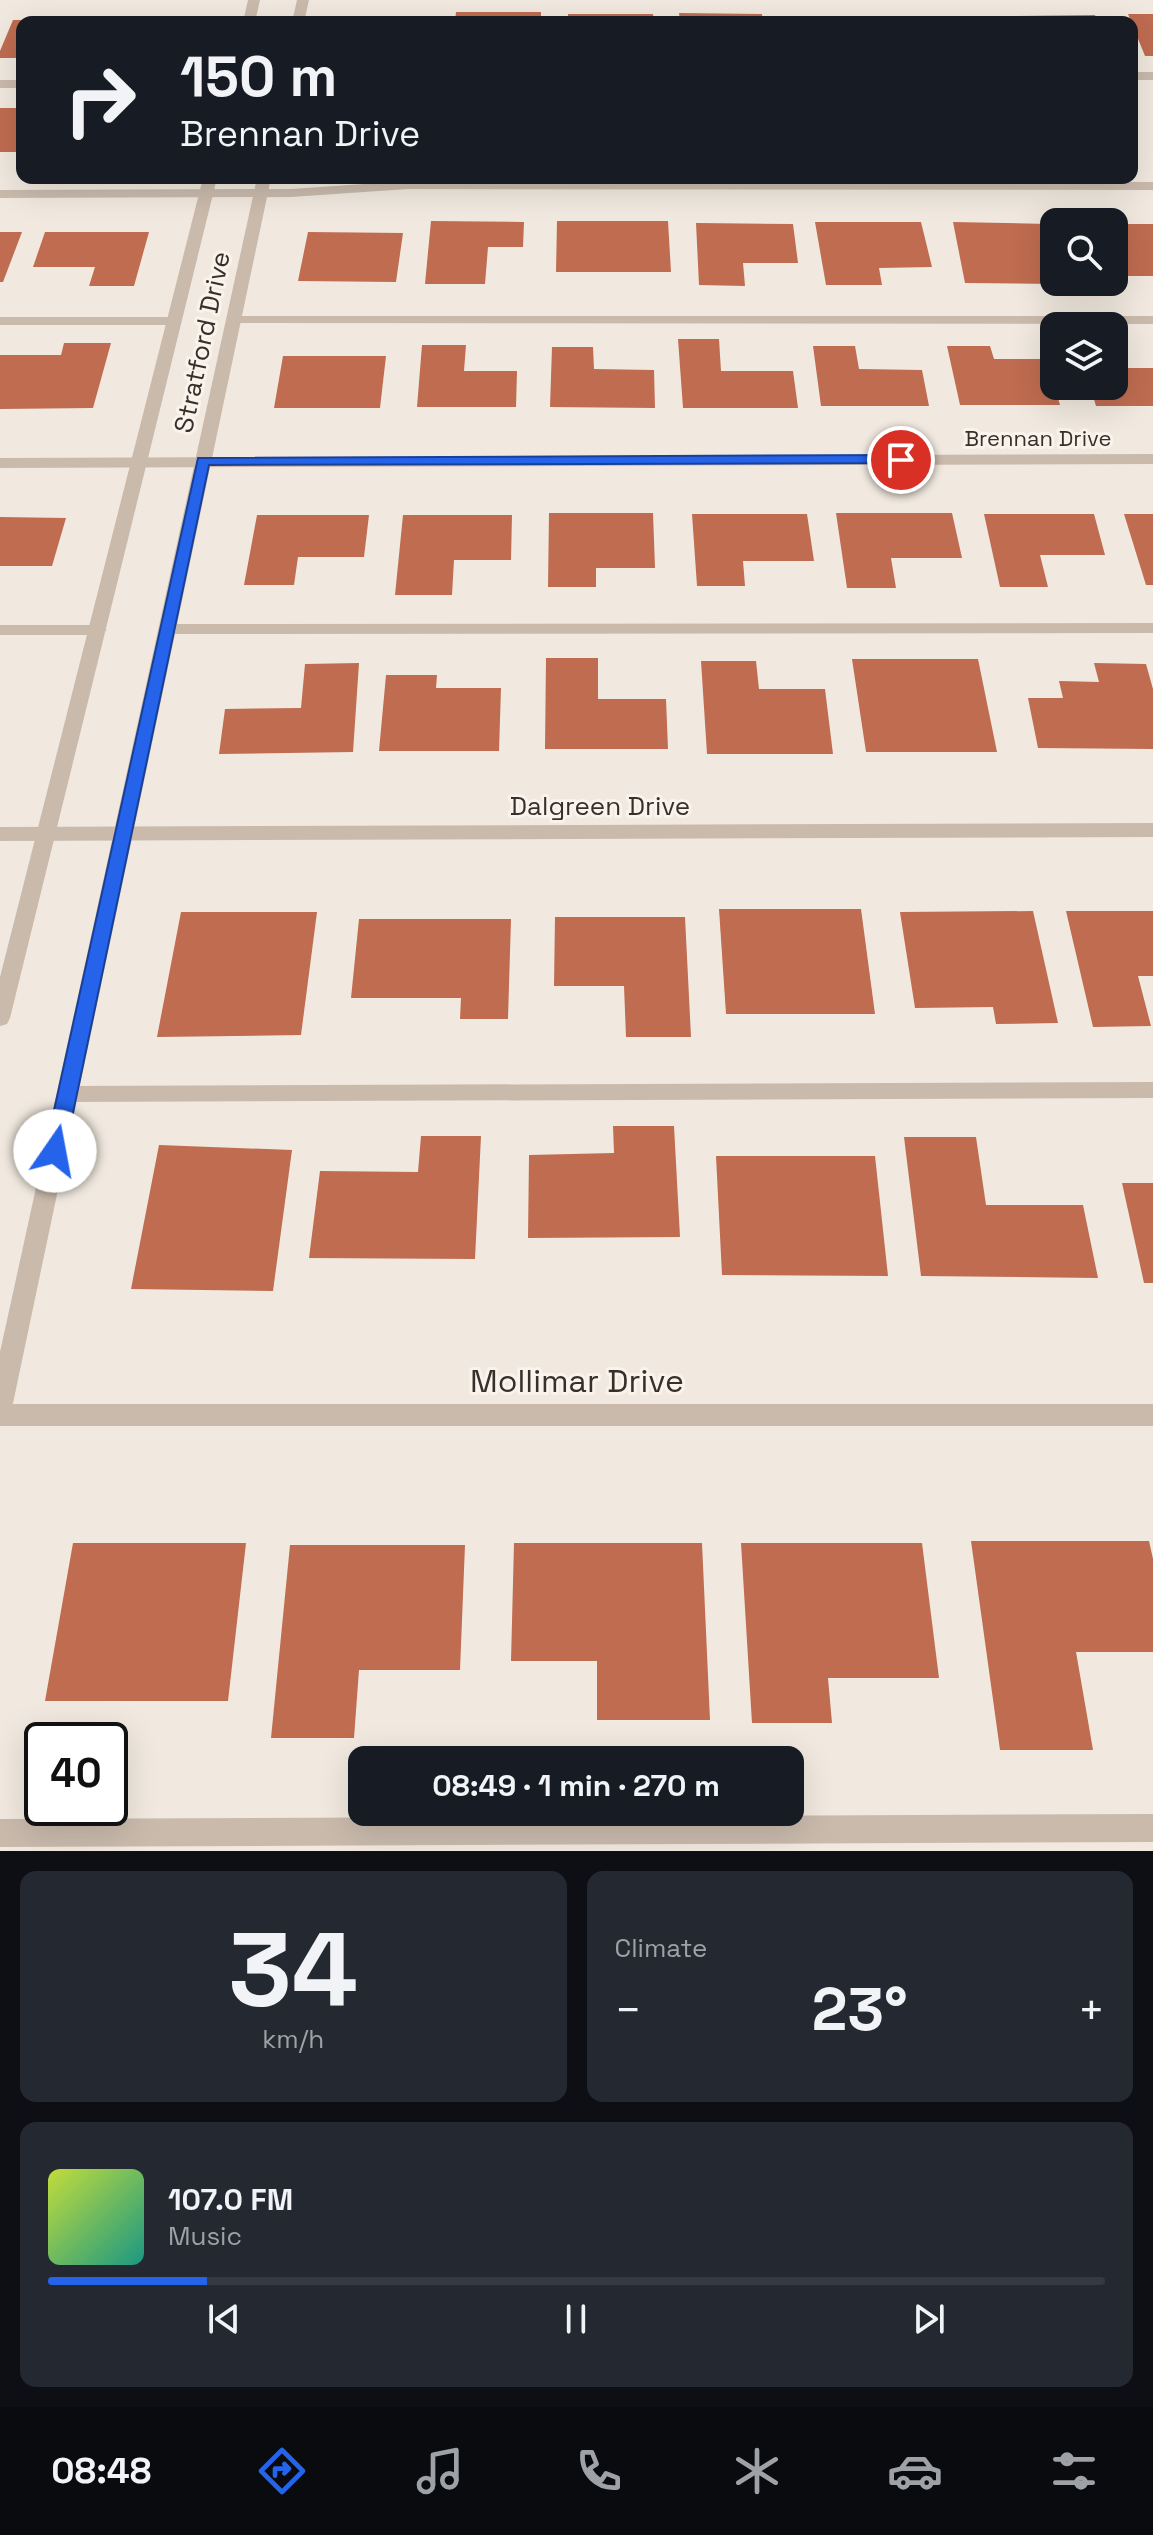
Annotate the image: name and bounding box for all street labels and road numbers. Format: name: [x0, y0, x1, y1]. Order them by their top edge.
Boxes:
street label: Stratford Drive: [166, 248, 238, 436]
street label: Brennan Drive: [965, 424, 1111, 452]
street label: Dalgreen Drive: [510, 789, 690, 823]
street label: Mollimar Drive: [470, 1361, 684, 1401]

